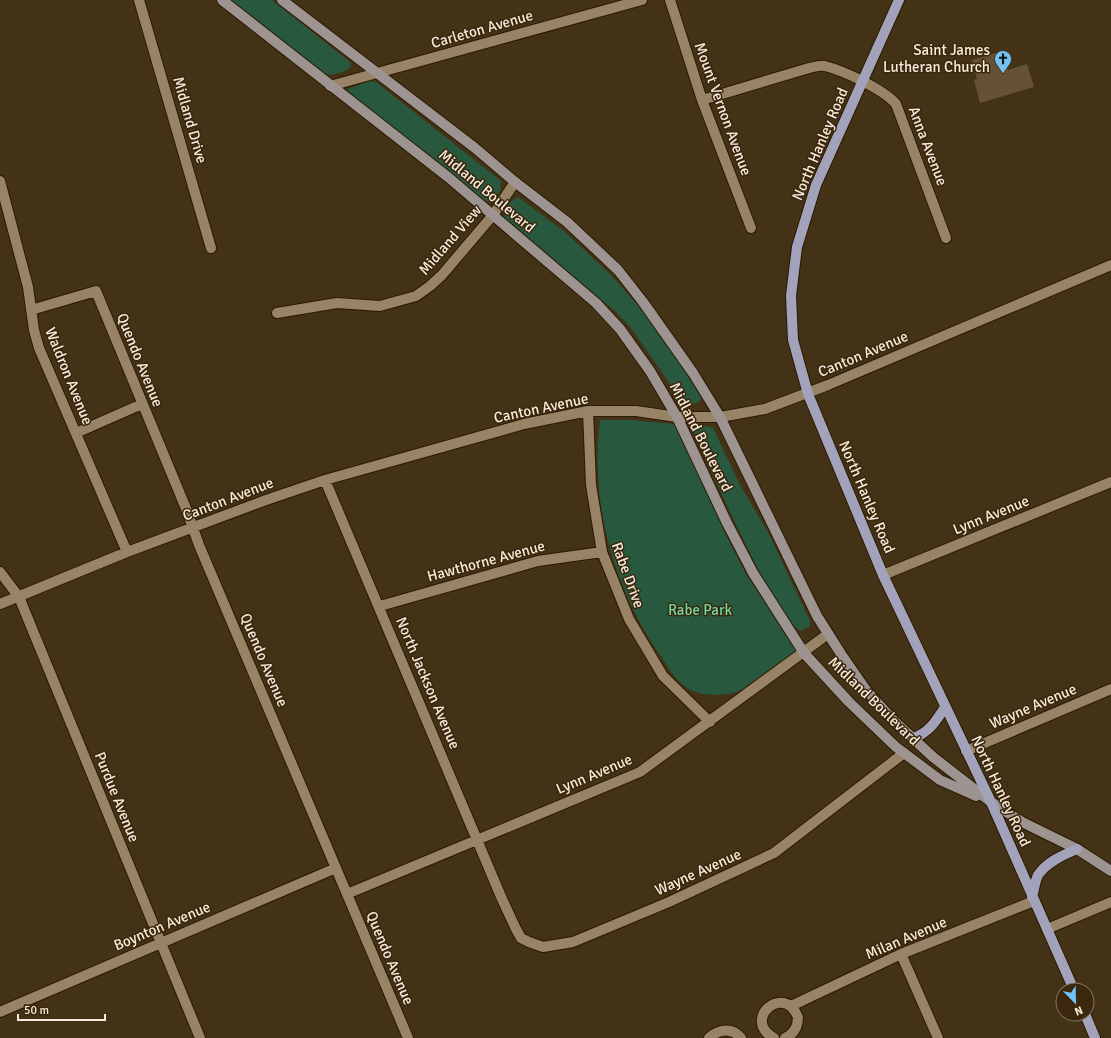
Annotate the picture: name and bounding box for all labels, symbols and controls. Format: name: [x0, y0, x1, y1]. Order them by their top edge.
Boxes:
street label: Carleton Avenue: [429, 6, 535, 52]
street label: Mount Vernon Avenue: [691, 40, 755, 178]
place label: Saint James Lutheran Church: [883, 41, 990, 76]
church icon: Saint James Lutheran Church: [993, 49, 1013, 74]
street label: Midland Drive: [169, 75, 211, 165]
street label: North Hanley Road: [788, 85, 852, 203]
street label: Anna Avenue: [905, 104, 951, 188]
street label: Midland Boulevard: [435, 146, 539, 236]
street label: Midland View: [415, 201, 485, 279]
street label: Quendo Avenue: [113, 310, 167, 410]
street label: Waldron Avenue: [41, 325, 97, 427]
street label: Canton Avenue: [815, 327, 911, 381]
street label: Midland Boulevard: [666, 379, 736, 495]
street label: Canton Avenue: [492, 389, 590, 427]
street label: North Hanley Road: [835, 438, 899, 556]
street label: Canton Avenue: [180, 473, 276, 525]
street label: Lynn Avenue: [950, 492, 1032, 538]
street label: Hawthorne Avenue: [425, 537, 547, 585]
street label: Rabe Drive: [608, 540, 648, 610]
park label: Rabe Park: [668, 601, 732, 619]
street label: Quendo Avenue: [236, 611, 292, 709]
street label: North Jackson Avenue: [392, 614, 464, 752]
street label: Midland Boulevard: [825, 653, 923, 749]
street label: Wayne Avenue: [987, 680, 1079, 732]
street label: North Hanley Road: [967, 733, 1035, 849]
street label: Purdue Avenue: [91, 749, 143, 845]
street label: Lynn Avenue: [553, 750, 635, 798]
street label: Wayne Avenue: [652, 845, 744, 899]
street label: Boynton Avenue: [111, 898, 213, 954]
street label: Quendo Avenue: [362, 909, 418, 1007]
street label: Milan Avenue: [863, 913, 949, 963]
north arrow: [1055, 982, 1095, 1022]
scale bar: [18, 996, 105, 1022]
text: 50 m: [24, 1003, 49, 1018]
text: N: [1073, 1003, 1085, 1018]

